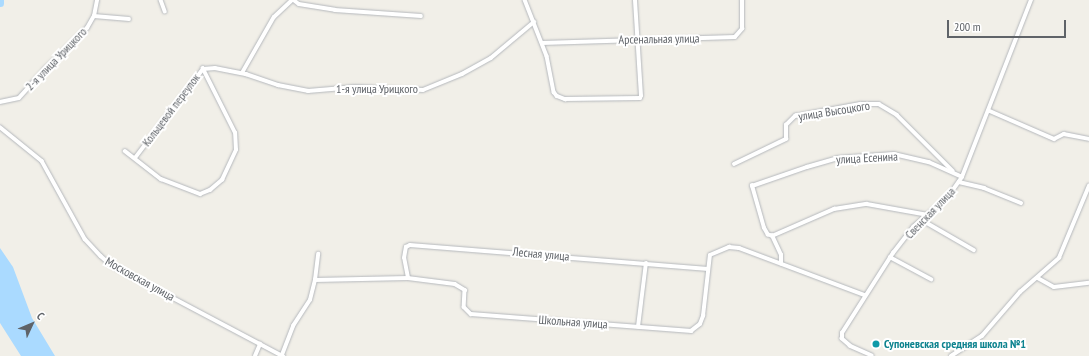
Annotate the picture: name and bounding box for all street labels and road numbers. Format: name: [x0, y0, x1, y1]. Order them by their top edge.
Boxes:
street label: 2-я улица Урицкого: [22, 24, 90, 94]
street label: Арсенальная улица: [618, 31, 700, 47]
street label: Кольцевой переулок: [139, 71, 203, 149]
street label: 1-я улица Урицкого: [336, 82, 418, 96]
street label: улица Высоцкого: [797, 98, 871, 124]
street label: улица Есенина: [836, 149, 898, 167]
street label: Свенская улица: [902, 184, 958, 242]
street label: Лесная улица: [512, 244, 570, 264]
street label: Московская улица: [103, 254, 177, 304]
street label: Школьная улица: [538, 312, 608, 332]

